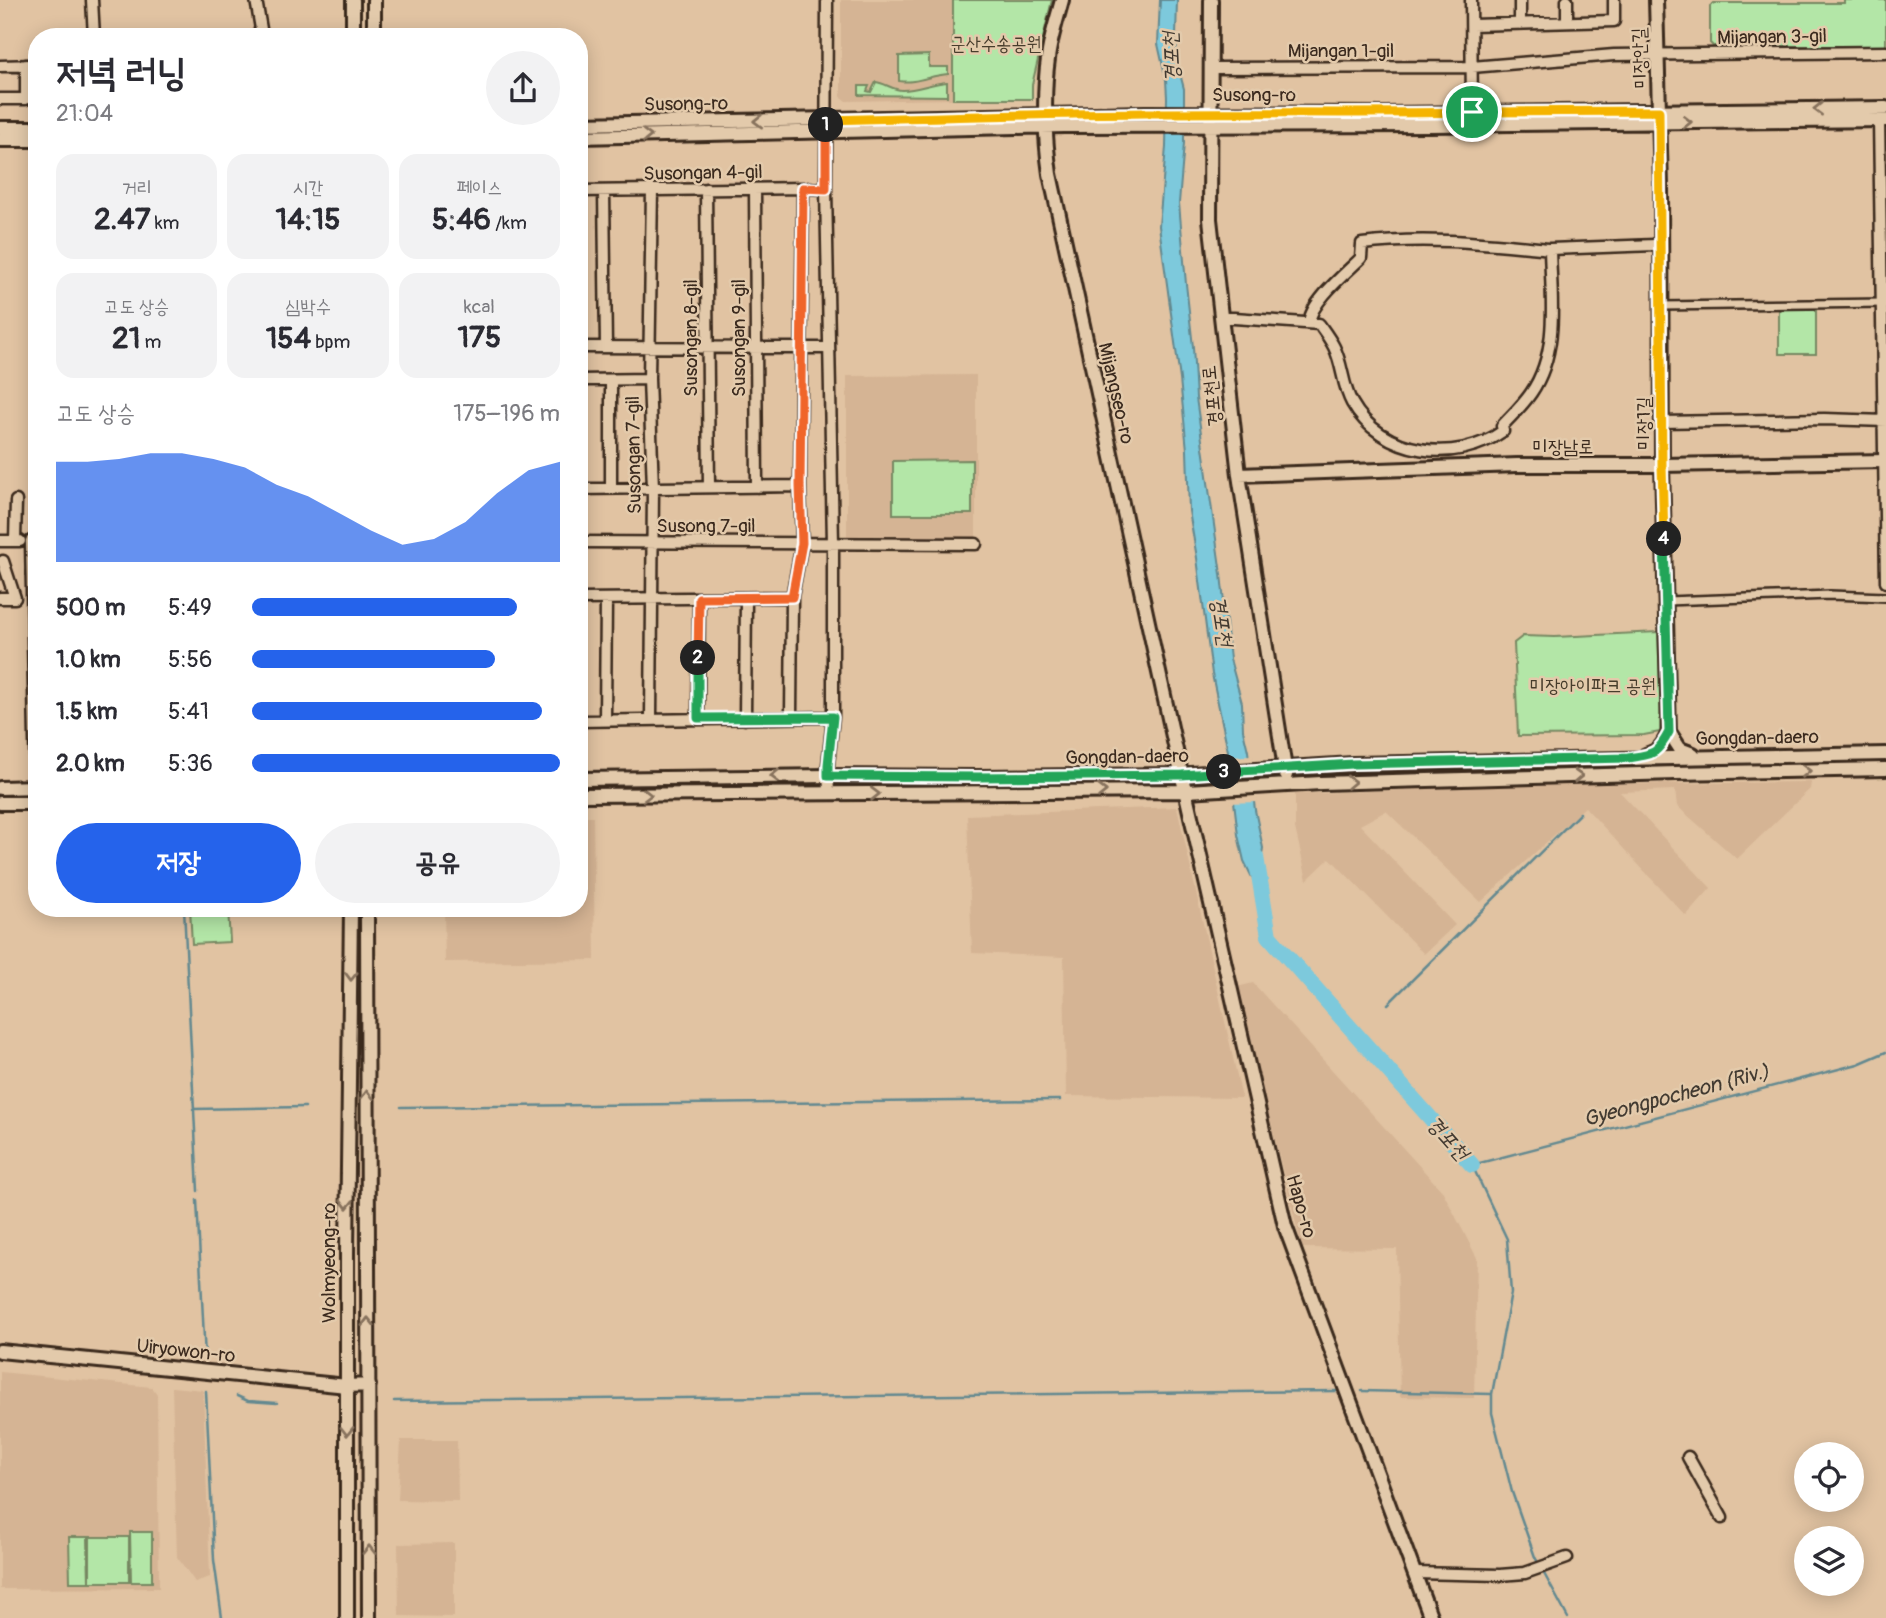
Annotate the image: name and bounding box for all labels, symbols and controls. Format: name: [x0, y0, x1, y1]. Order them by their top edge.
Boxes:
street label: Mijangan 3-gil: [1717, 24, 1827, 50]
street label: 미장안길: [1627, 27, 1653, 89]
water label: 경포천: [1157, 29, 1186, 83]
park label: 군산수송공원: [950, 32, 1042, 56]
street label: Mijangan 1-gil: [1288, 39, 1394, 63]
text: 저녁 러닝: [56, 49, 187, 97]
button: share: [486, 51, 560, 125]
pin: [1442, 82, 1502, 142]
street label: Susong-ro: [1212, 83, 1296, 107]
street label: Susong-ro: [644, 91, 728, 117]
icon: arrive: [1453, 93, 1491, 131]
text: 21:04: [56, 99, 113, 128]
one-way arrow: [1812, 102, 1823, 117]
pin: 1: [808, 108, 844, 142]
text: 1: [822, 112, 829, 136]
one-way arrow: [753, 113, 763, 129]
one-way arrow: [1682, 115, 1693, 130]
one-way arrow: [642, 128, 653, 143]
street label: Susongan 4-gil: [643, 160, 763, 186]
text: 거리: [121, 176, 152, 200]
text: 시간: [293, 176, 323, 200]
text: 페이스: [456, 176, 502, 200]
text: 2.47: [94, 201, 151, 238]
text: 14:15: [275, 201, 341, 238]
text: 5:46: [432, 201, 491, 238]
text: km: [151, 211, 179, 235]
text: /km: [491, 211, 527, 235]
street label: Susongan 8-gil: [679, 279, 703, 397]
street label: Susongan 9-gil: [727, 279, 751, 397]
text: 고도 상승: [104, 295, 169, 319]
text: 심박수: [285, 295, 331, 319]
text: kcal: [464, 295, 495, 319]
text: 175: [457, 319, 501, 356]
text: 21: [112, 320, 140, 357]
text: 154: [266, 320, 311, 357]
text: m: [140, 330, 161, 354]
text: bpm: [311, 330, 350, 354]
street label: Mijangseo-ro: [1093, 340, 1139, 446]
street label: 경포천로: [1197, 364, 1227, 428]
street label: Susongan 7-gil: [621, 396, 647, 514]
street label: 미장1길: [1632, 396, 1656, 450]
text: 고도 상승: [56, 399, 135, 428]
text: 175–196 m: [453, 399, 560, 428]
street label: 미장남로: [1532, 435, 1594, 459]
street label: Susong 7-gil: [656, 514, 756, 538]
pin: 4: [1646, 522, 1682, 556]
text: 4: [1658, 526, 1669, 550]
text: 500 m: [56, 593, 125, 622]
text: 5:49: [168, 593, 212, 622]
water label: 경포천: [1204, 594, 1239, 650]
pin: 2: [680, 640, 716, 676]
text: 1.0 km: [56, 645, 121, 674]
text: 5:56: [168, 645, 212, 674]
text: 2: [692, 645, 703, 669]
park label: 미장아이파크 공원: [1530, 674, 1656, 698]
text: 1.5 km: [56, 697, 118, 726]
text: 5:41: [168, 697, 209, 726]
street label: Gongdan-daero: [1695, 725, 1819, 751]
street label: Gongdan-daero: [1065, 744, 1189, 770]
text: 2.0 km: [56, 749, 125, 778]
text: 5:36: [168, 749, 213, 778]
pin: 3: [1206, 754, 1242, 790]
text: 3: [1218, 759, 1229, 783]
one-way arrow: [1800, 763, 1811, 778]
one-way arrow: [769, 768, 779, 784]
one-way arrow: [1573, 768, 1584, 783]
one-way arrow: [1346, 775, 1357, 790]
one-way arrow: [1098, 783, 1108, 799]
one-way arrow: [870, 786, 881, 802]
one-way arrow: [643, 787, 653, 803]
button: 저장: [56, 823, 301, 903]
button: 공유: [315, 823, 560, 903]
one-way arrow: [343, 971, 358, 982]
water label: Gyeongpocheon (Riv.): [1580, 1058, 1772, 1133]
one-way arrow: [359, 1089, 375, 1100]
water label: 경포천: [1421, 1110, 1476, 1168]
street label: Hapo-ro: [1281, 1172, 1321, 1241]
one-way arrow: [339, 1199, 355, 1210]
street label: Wolmyeong-ro: [317, 1203, 341, 1323]
one-way arrow: [361, 1317, 376, 1328]
street label: Uiryowon-ro: [135, 1334, 236, 1368]
one-way arrow: [339, 1427, 355, 1437]
map controls: [1794, 1442, 1864, 1596]
button: locate: [1794, 1442, 1864, 1512]
button: layers: [1794, 1526, 1864, 1596]
one-way arrow: [361, 1544, 377, 1555]

